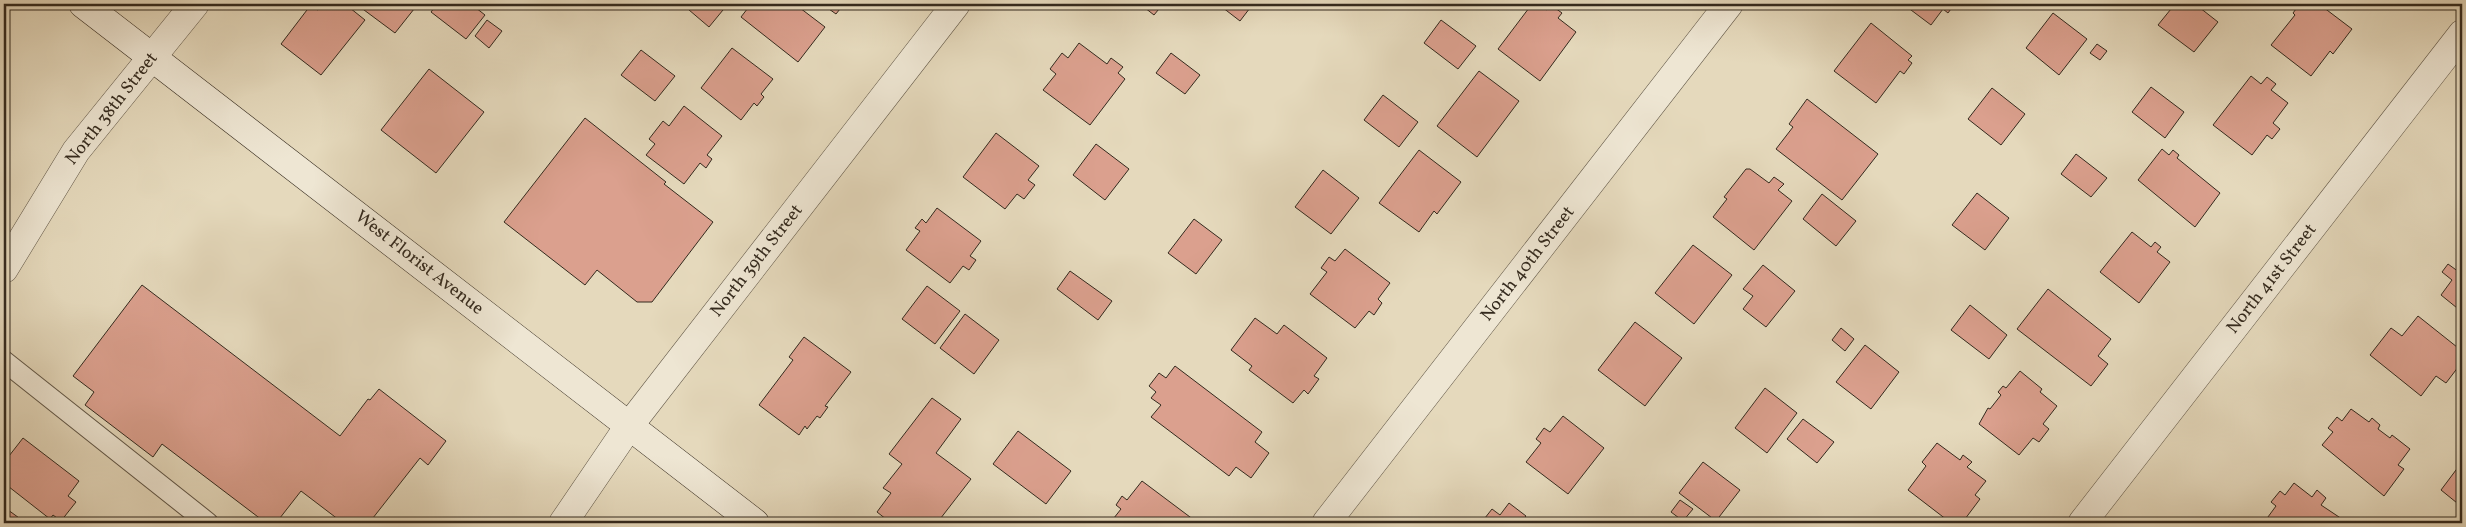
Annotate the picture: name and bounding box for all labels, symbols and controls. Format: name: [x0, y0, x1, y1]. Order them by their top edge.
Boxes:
street label: North 38th Street: [60, 47, 164, 171]
street label: North 39th Street: [705, 199, 809, 323]
street label: North 40th Street: [1475, 201, 1581, 327]
street label: West Florist Avenue: [349, 205, 489, 321]
street label: North 41st Street: [2221, 219, 2323, 339]

